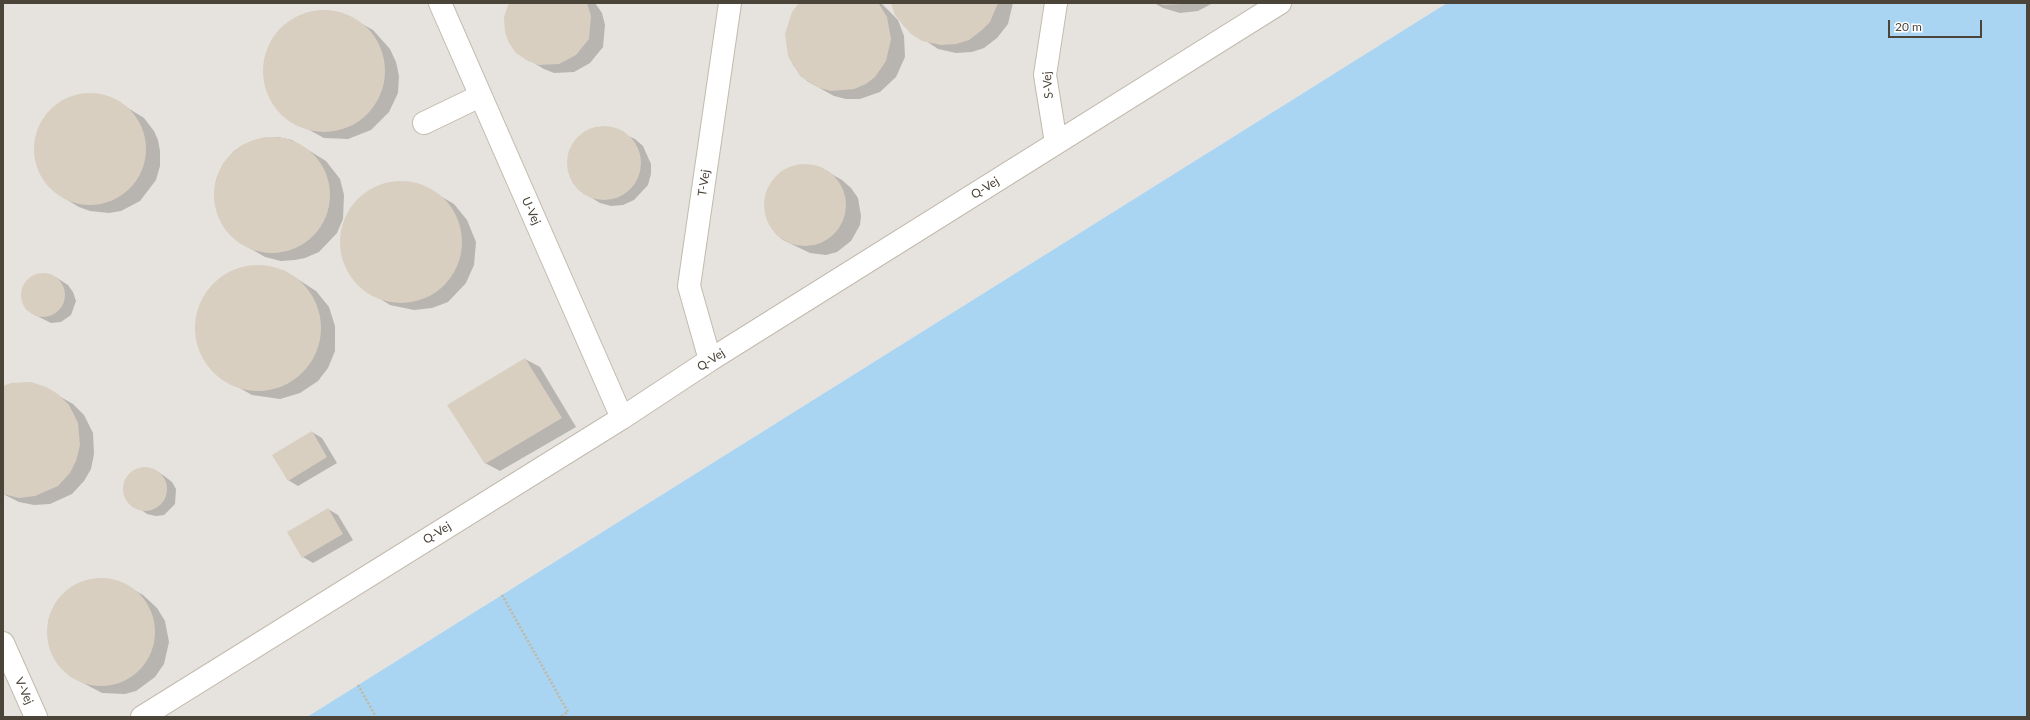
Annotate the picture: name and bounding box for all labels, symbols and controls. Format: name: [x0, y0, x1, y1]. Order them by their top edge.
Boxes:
scale bar: [1890, 12, 1984, 38]
text: 20 m: [1895, 19, 1922, 34]
street label: S-Vej: [1040, 71, 1056, 99]
street label: T-Vej: [695, 169, 713, 197]
street label: Q-Vej: [968, 174, 1002, 202]
street label: U-Vej: [518, 195, 544, 227]
street label: Q-Vej: [694, 346, 728, 374]
street label: Q-Vej: [420, 519, 454, 547]
street label: V-Vej: [12, 675, 36, 707]

